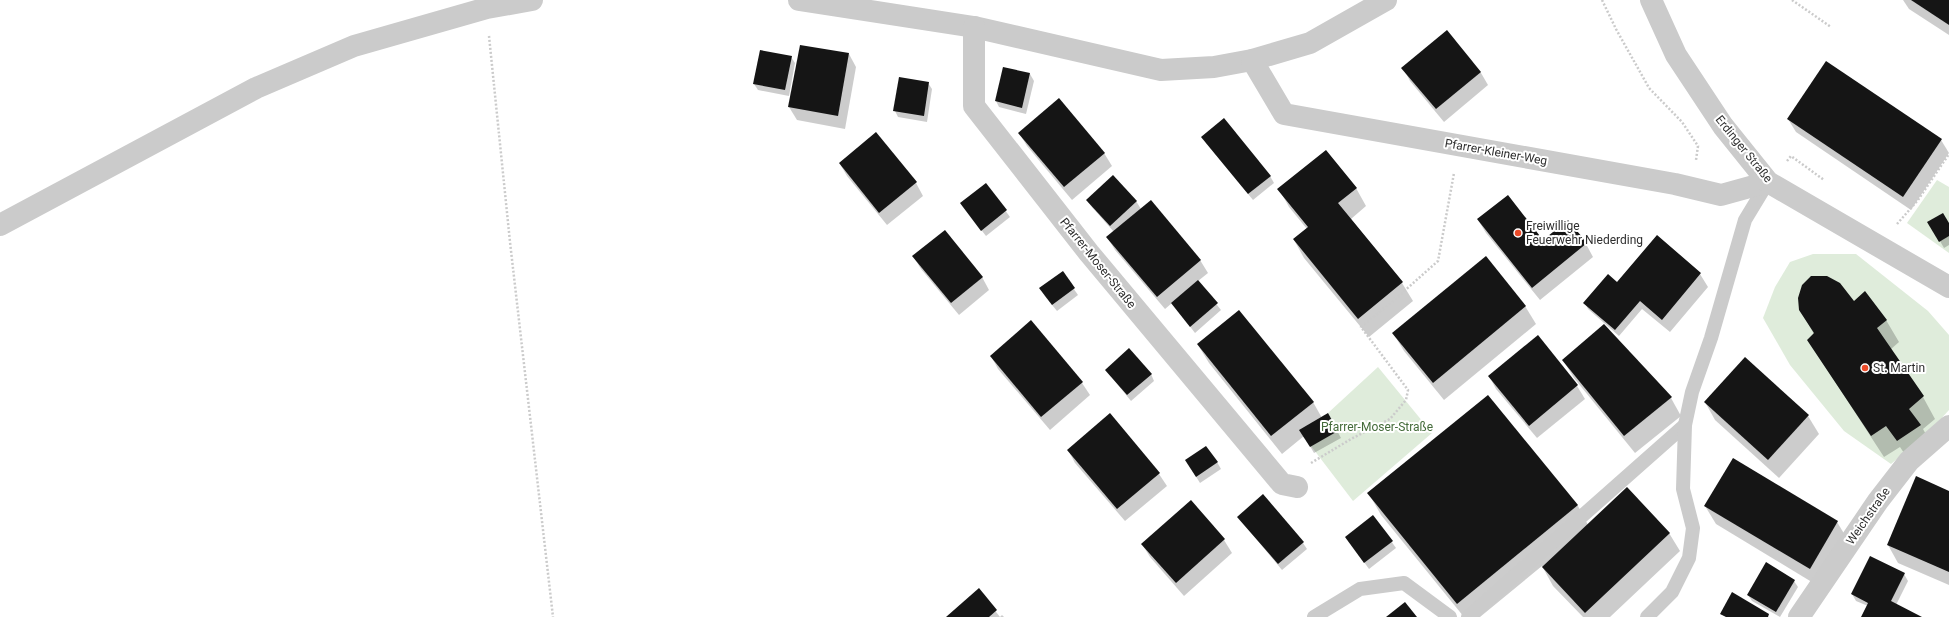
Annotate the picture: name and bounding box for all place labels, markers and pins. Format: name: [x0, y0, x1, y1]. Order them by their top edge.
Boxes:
place label: Freiwillige Feuerwehr Niederding: [1526, 219, 1643, 247]
marker: Freiwillige Feuerwehr Niederding: [1513, 228, 1523, 238]
place label: St. Martin: [1873, 361, 1925, 375]
marker: St. Martin: [1860, 363, 1870, 373]

